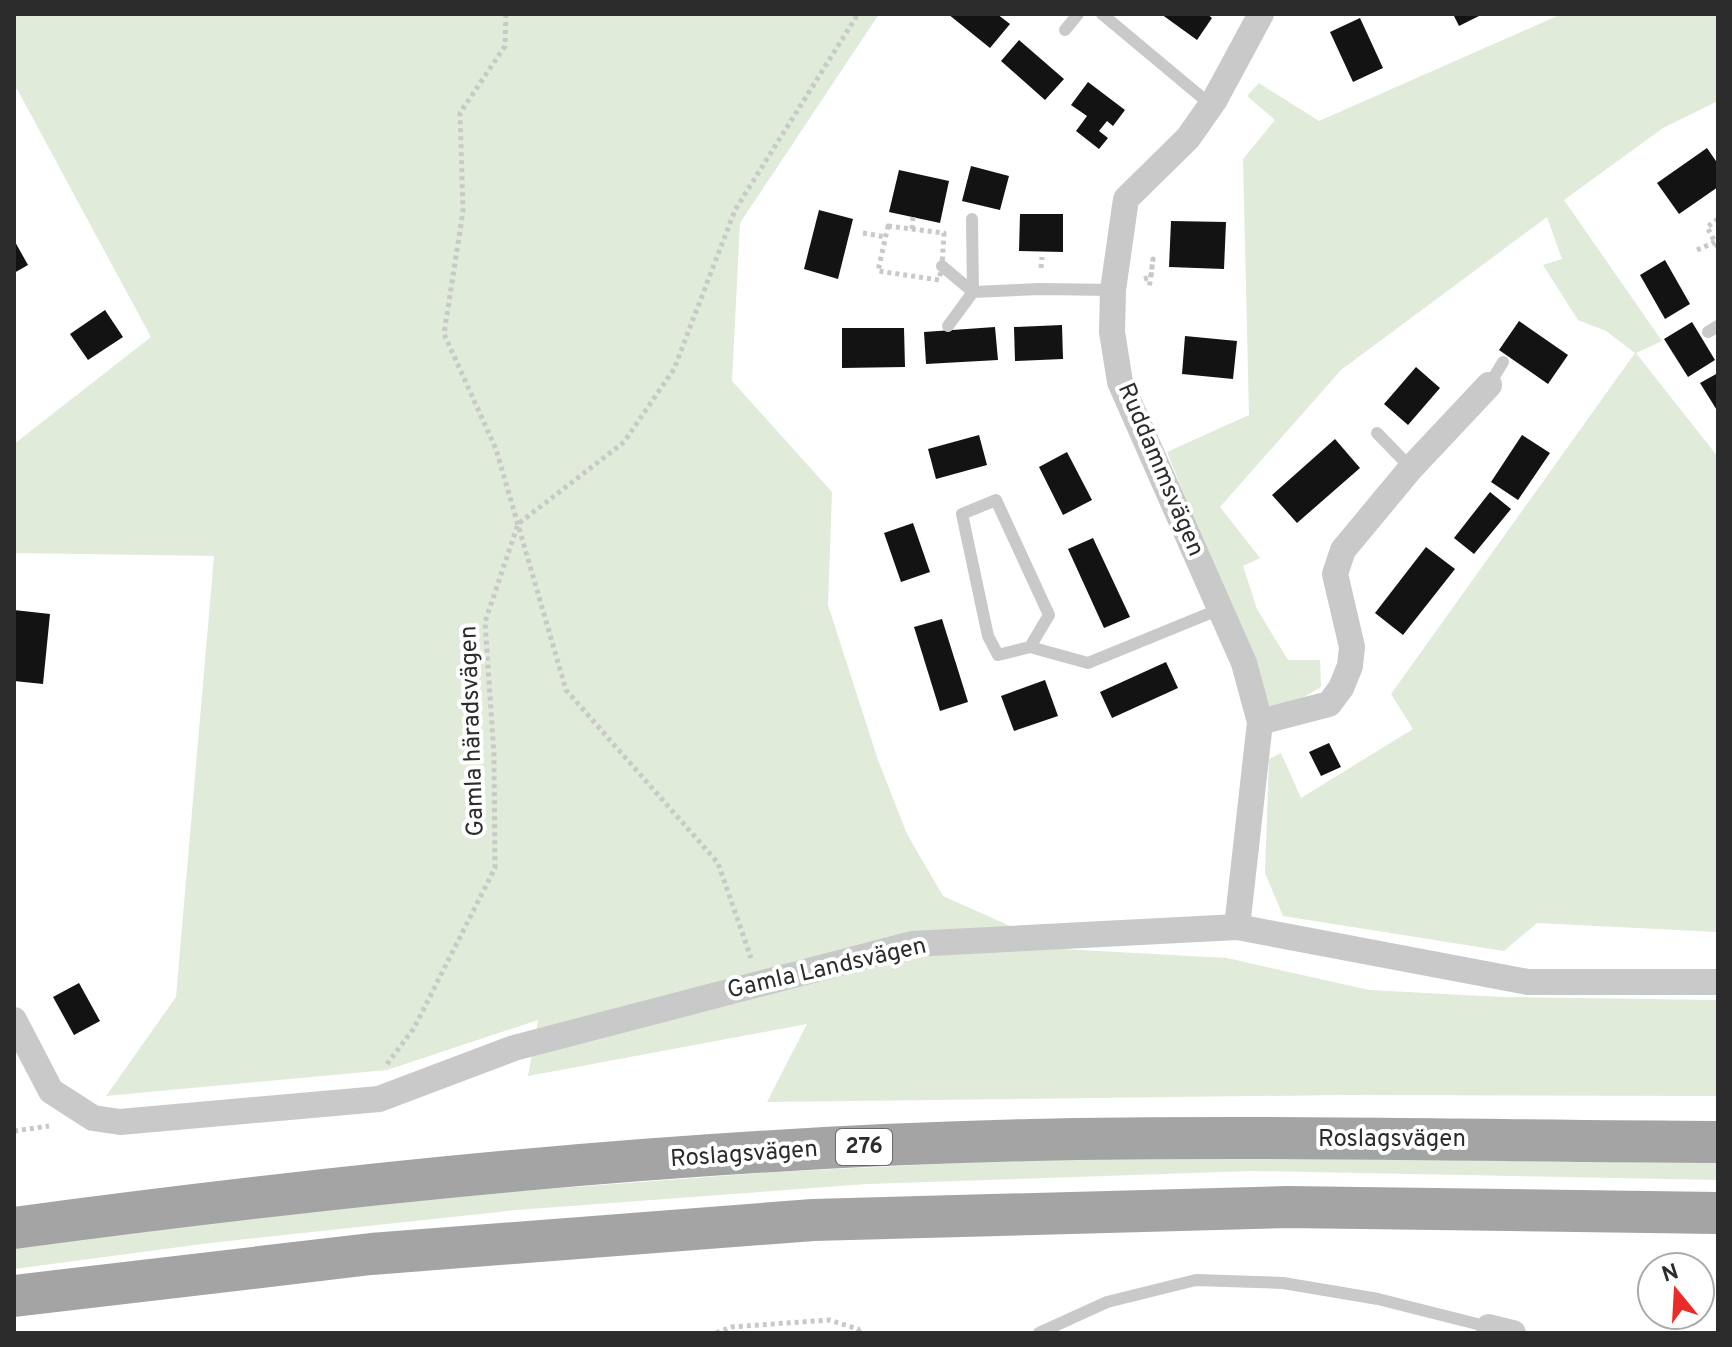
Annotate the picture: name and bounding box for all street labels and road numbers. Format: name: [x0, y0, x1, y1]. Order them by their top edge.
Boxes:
street label: Ruddammsvägen: [1110, 379, 1210, 561]
street label: Gamla häradsvägen: [454, 625, 492, 837]
street label: Gamla Landsvägen: [725, 932, 929, 1006]
street label: Roslagsvägen: [1318, 1125, 1466, 1155]
road number: 276: [836, 1129, 892, 1165]
street label: Roslagsvägen: [669, 1135, 819, 1175]

